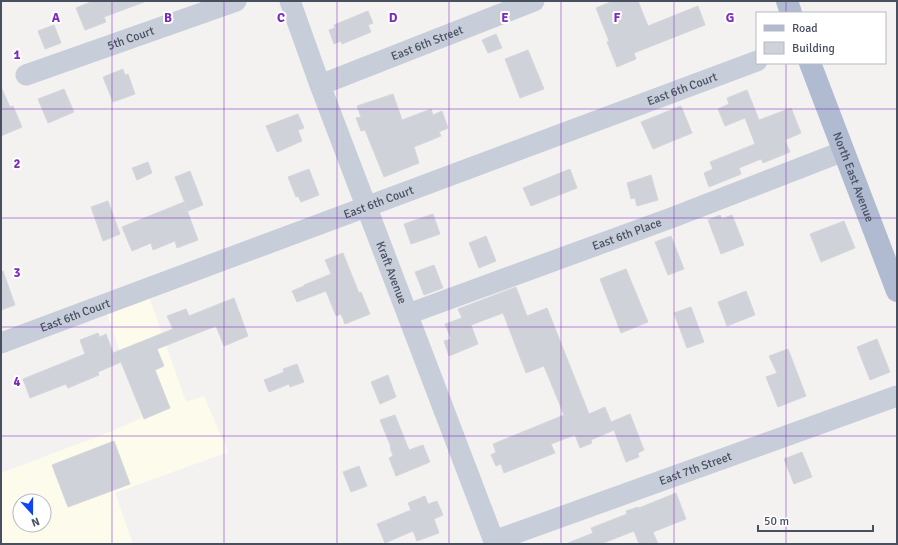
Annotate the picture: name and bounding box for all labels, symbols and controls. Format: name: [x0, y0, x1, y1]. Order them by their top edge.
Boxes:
text: A: [52, 10, 61, 26]
text: B: [164, 10, 172, 26]
text: C: [277, 10, 285, 26]
text: D: [389, 10, 398, 26]
text: E: [501, 10, 509, 26]
text: F: [614, 10, 621, 26]
text: G: [726, 10, 734, 26]
legend: [756, 12, 886, 64]
text: Road: [792, 21, 818, 36]
street label: 5th Court: [105, 23, 156, 54]
street label: East 6th Street: [389, 23, 465, 64]
text: Building: [792, 41, 835, 56]
text: 1: [13, 47, 21, 63]
street label: East 6th Court: [645, 69, 719, 109]
street label: North East Avenue: [829, 130, 877, 224]
text: 2: [13, 156, 21, 172]
street label: East 6th Court: [342, 183, 416, 223]
street label: East 6th Place: [590, 215, 664, 254]
street label: Kraft Avenue: [372, 239, 410, 306]
text: 3: [13, 265, 21, 281]
street label: East 6th Court: [38, 296, 112, 336]
text: 4: [13, 374, 21, 390]
street label: East 7th Street: [657, 449, 734, 489]
north arrow: [12, 493, 52, 533]
scale bar: [758, 507, 873, 533]
text: N: [30, 514, 41, 529]
text: 50 m: [764, 514, 789, 529]

